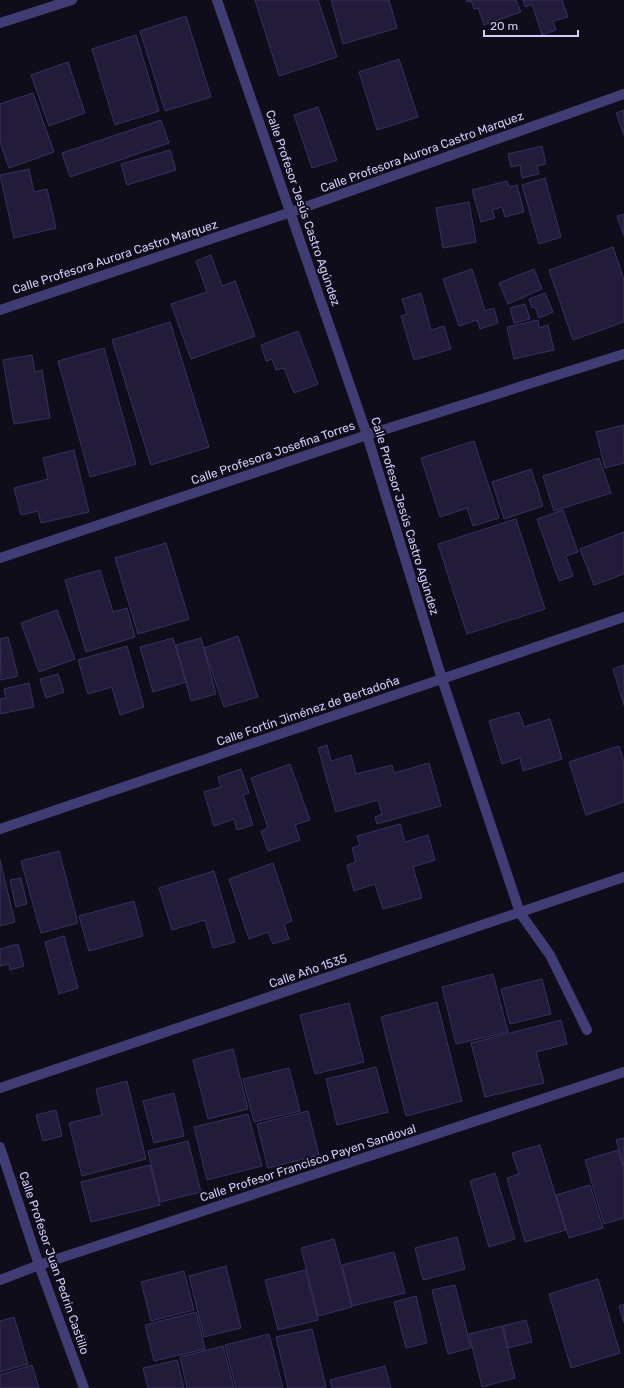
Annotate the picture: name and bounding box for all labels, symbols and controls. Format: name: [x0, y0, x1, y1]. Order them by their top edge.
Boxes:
scale bar: [484, 12, 578, 38]
text: 20 m: [490, 19, 518, 33]
street label: Calle Profesor Jesús Castro Agúndez: [263, 108, 343, 308]
street label: Calle Profesora Aurora Castro Marquez: [319, 109, 525, 195]
street label: Calle Profesora Aurora Castro Marquez: [11, 217, 219, 297]
street label: Calle Profesor Jesús Castro Agúndez: [368, 415, 442, 617]
street label: Calle Profesora Josefina Torres: [189, 418, 357, 488]
street label: Calle Fortín Jiménez de Bertadoña: [215, 673, 401, 749]
street label: Calle Año 1535: [267, 951, 349, 991]
street label: Calle Profesor Francisco Payen Sandoval: [198, 1121, 418, 1205]
street label: Calle Profesor Juan Pedrin Castillo: [16, 1170, 92, 1356]

